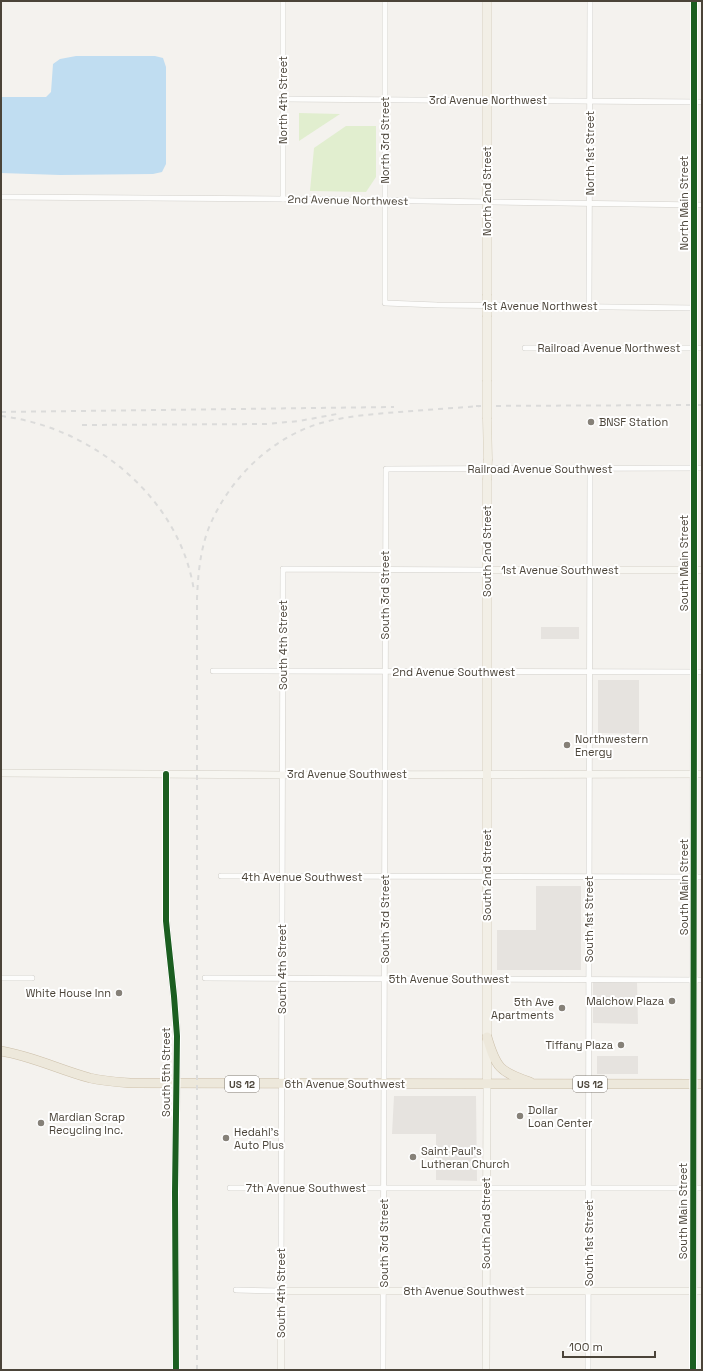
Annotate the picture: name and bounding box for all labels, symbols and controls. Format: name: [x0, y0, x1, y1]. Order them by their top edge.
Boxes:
street label: North 4th Street: [276, 56, 290, 144]
street label: 3rd Avenue Northwest: [429, 93, 547, 107]
street label: North 3rd Street: [378, 97, 392, 184]
street label: North 1st Street: [583, 111, 597, 195]
street label: North 2nd Street: [480, 146, 494, 236]
street label: North Main Street: [677, 156, 691, 250]
street label: 2nd Avenue Northwest: [288, 192, 408, 208]
street label: 1st Avenue Northwest: [482, 299, 598, 313]
street label: Railroad Avenue Northwest: [538, 341, 680, 355]
place label: BNSF Station: [599, 415, 668, 429]
marker: BNSF Station: [586, 417, 596, 427]
street label: Railroad Avenue Southwest: [468, 462, 612, 476]
street label: South 2nd Street: [480, 505, 494, 597]
street label: South Main Street: [677, 515, 691, 611]
street label: South 3rd Street: [378, 550, 392, 640]
street label: 1st Avenue Southwest: [501, 563, 619, 577]
street label: South 4th Street: [276, 600, 290, 690]
street label: 2nd Avenue Southwest: [393, 665, 515, 679]
place label: Northwestern Energy: [575, 732, 648, 759]
marker: Northwestern Energy: [562, 740, 572, 750]
street label: 3rd Avenue Southwest: [287, 767, 407, 781]
street label: South 2nd Street: [480, 829, 494, 921]
street label: South Main Street: [677, 839, 691, 935]
street label: 4th Avenue Southwest: [242, 870, 363, 884]
street label: South 3rd Street: [378, 874, 392, 964]
street label: South 1st Street: [582, 876, 596, 962]
street label: South 4th Street: [275, 924, 289, 1014]
street label: 5th Avenue Southwest: [389, 972, 509, 986]
place label: White House Inn: [26, 986, 111, 1000]
marker: White House Inn: [114, 988, 124, 998]
place label: Malchow Plaza: [586, 994, 665, 1008]
place label: 5th Ave Apartments: [491, 995, 554, 1022]
marker: Malchow Plaza: [667, 996, 677, 1006]
marker: 5th Ave Apartments: [557, 1003, 567, 1013]
street label: South 5th Street: [159, 1027, 173, 1117]
place label: Tiffany Plaza: [545, 1038, 614, 1052]
marker: Tiffany Plaza: [616, 1040, 626, 1050]
road number: US 12: [225, 1076, 259, 1092]
road number: US 12: [573, 1076, 607, 1092]
street label: 6th Avenue Southwest: [285, 1077, 405, 1091]
place label: Dollar Loan Center: [528, 1103, 592, 1130]
place label: Mardian Scrap Recycling Inc.: [49, 1110, 125, 1137]
marker: Dollar Loan Center: [515, 1111, 525, 1121]
marker: Mardian Scrap Recycling Inc.: [36, 1118, 46, 1128]
place label: Hedahl's Auto Plus: [234, 1125, 284, 1152]
marker: Hedahl's Auto Plus: [221, 1133, 231, 1143]
place label: Saint Paul's Lutheran Church: [421, 1144, 510, 1171]
marker: Saint Paul's Lutheran Church: [408, 1152, 418, 1162]
street label: South Main Street: [676, 1163, 690, 1259]
street label: South 2nd Street: [479, 1177, 493, 1269]
street label: 7th Avenue Southwest: [246, 1181, 366, 1195]
street label: South 3rd Street: [377, 1198, 391, 1288]
street label: South 1st Street: [582, 1200, 596, 1286]
street label: South 4th Street: [274, 1248, 288, 1338]
street label: 8th Avenue Southwest: [404, 1284, 524, 1298]
scale bar: [563, 1333, 655, 1359]
text: 100 m: [569, 1339, 603, 1355]

